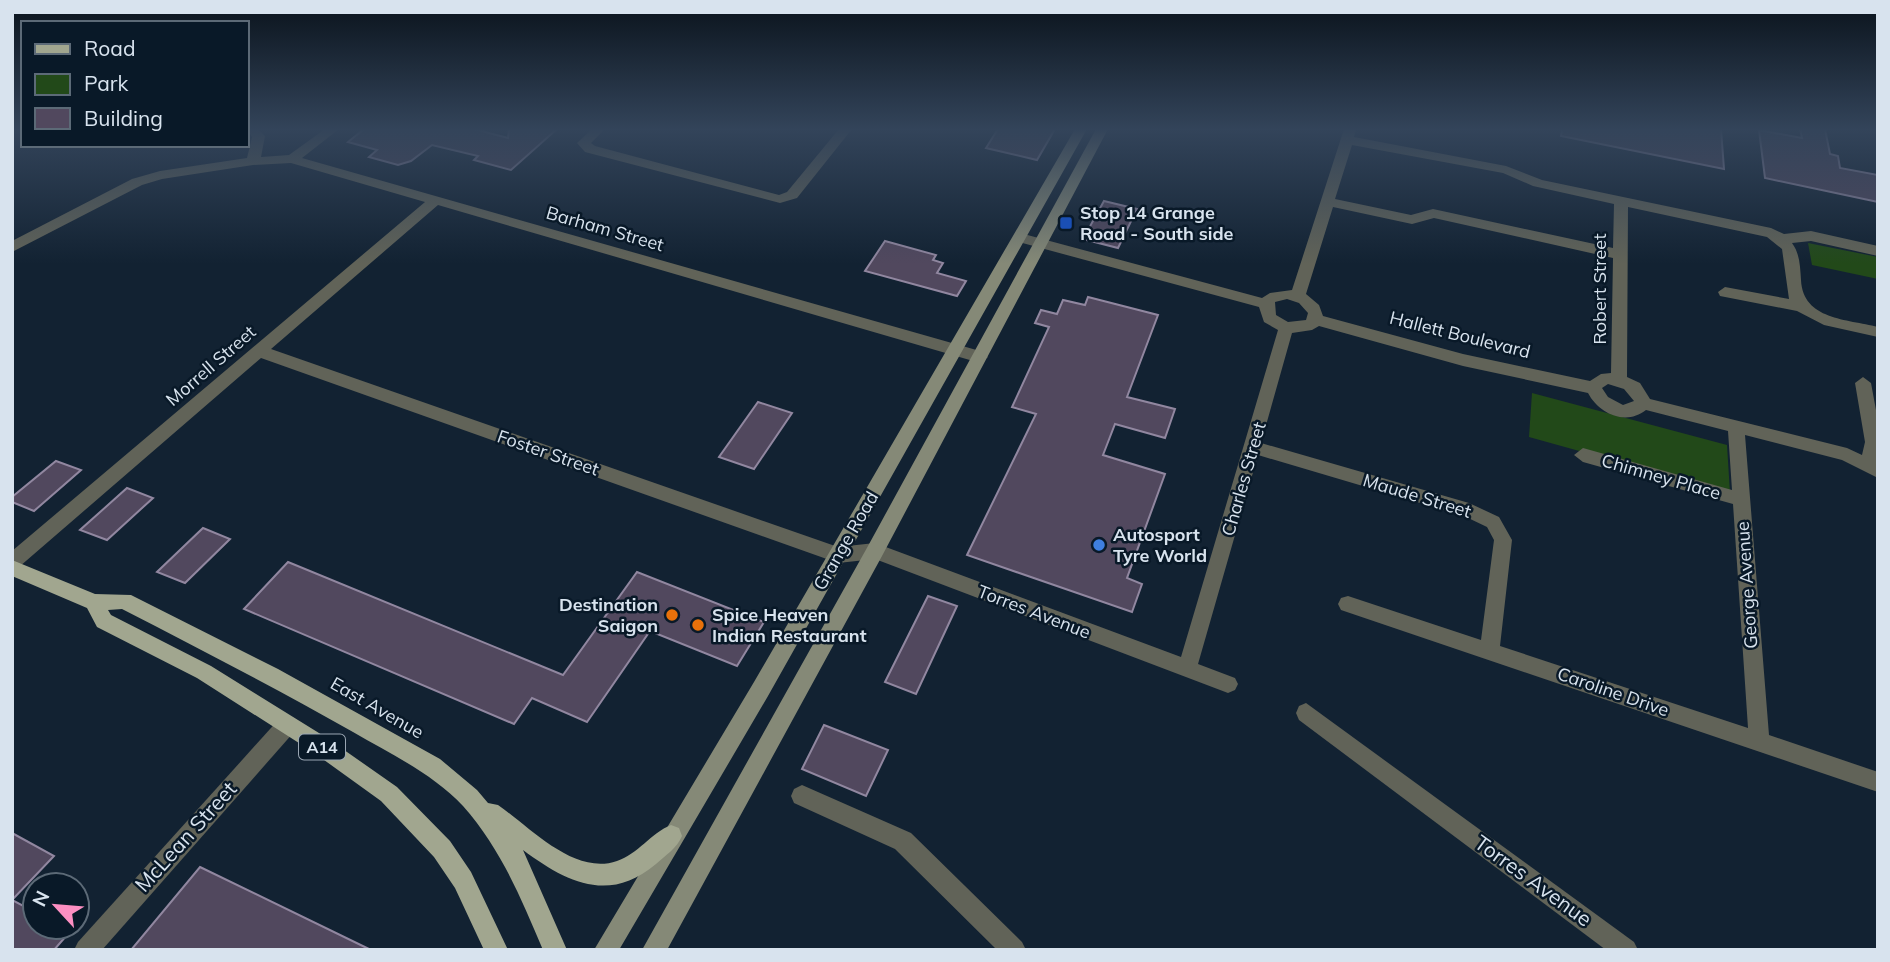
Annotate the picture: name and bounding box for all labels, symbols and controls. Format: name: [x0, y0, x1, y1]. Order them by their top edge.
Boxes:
legend: [21, 21, 248, 147]
text: Road: [84, 35, 135, 61]
text: Park: [84, 70, 128, 96]
text: Building: [84, 105, 163, 131]
street label: Barham Street: [544, 201, 667, 256]
place label: Stop 14 Grange Road - South side: [1080, 201, 1234, 245]
marker: Stop 14 Grange Road - South side: [1058, 215, 1074, 231]
street label: Robert Street: [1588, 234, 1611, 344]
street label: Hallett Boulevard: [1387, 306, 1533, 363]
street label: Morrell Street: [161, 320, 260, 411]
street label: Charles Street: [1216, 419, 1271, 539]
street label: Foster Street: [494, 424, 602, 481]
street label: Chimney Place: [1599, 449, 1723, 504]
street label: Maude Street: [1360, 468, 1474, 523]
street label: Grange Road: [808, 487, 883, 594]
street label: George Avenue: [1731, 521, 1762, 650]
place label: Autosport Tyre World: [1113, 523, 1207, 567]
marker: Autosport Tyre World: [1091, 537, 1107, 553]
street label: Torres Avenue: [975, 580, 1094, 644]
place label: Destination Saigon: [559, 593, 658, 637]
place label: Spice Heaven Indian Restaurant: [712, 603, 867, 647]
marker: Destination Saigon: [664, 607, 680, 623]
marker: Spice Heaven Indian Restaurant: [690, 617, 706, 633]
street label: Caroline Drive: [1554, 662, 1672, 721]
street label: East Avenue: [327, 672, 428, 743]
road number: A14: [299, 734, 345, 760]
street label: McLean Street: [129, 776, 242, 897]
street label: Torres Avenue: [1470, 829, 1597, 931]
north arrow: [21, 871, 91, 941]
text: N: [27, 887, 55, 910]

